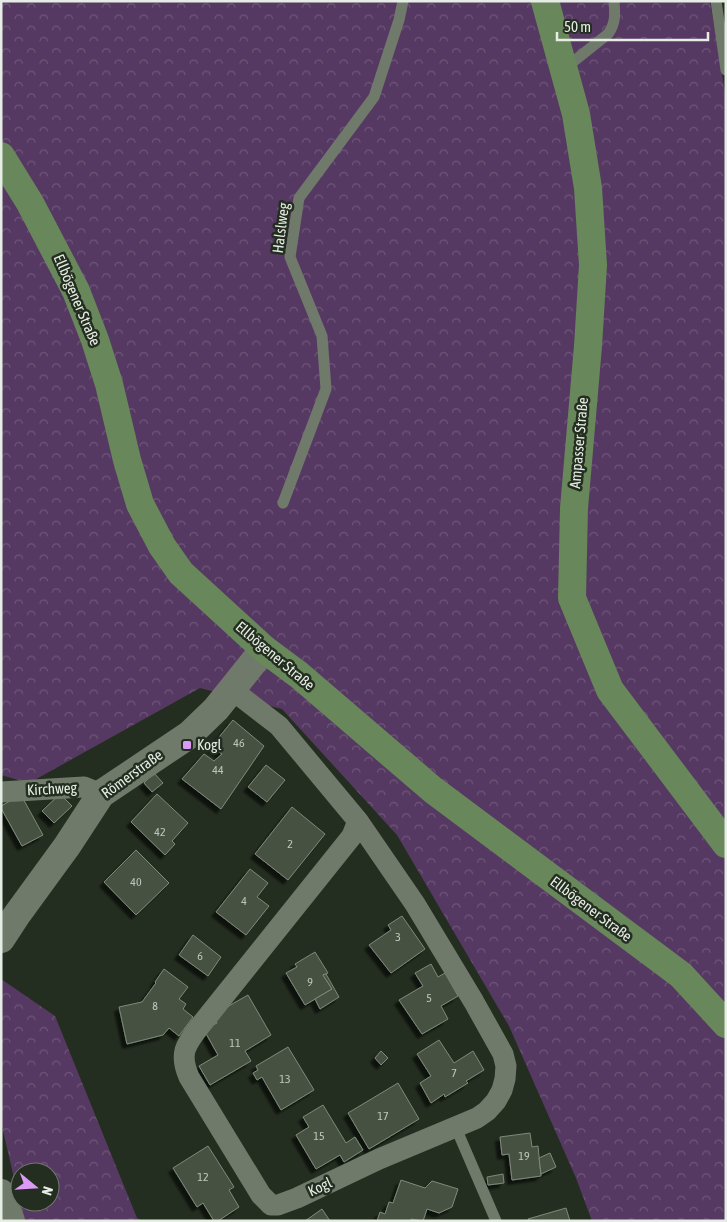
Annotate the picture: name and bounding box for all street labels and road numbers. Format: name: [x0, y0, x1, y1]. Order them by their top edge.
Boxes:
street label: Halslweg: [269, 201, 292, 254]
street label: Ellbögener Straße: [51, 252, 104, 348]
street label: Ampasser Straße: [566, 396, 591, 489]
street label: Ellbögener Straße: [232, 618, 318, 694]
street label: Römerstraße: [98, 746, 166, 801]
street label: Kirchweg: [27, 779, 78, 798]
street label: Ellbögener Straße: [547, 872, 636, 945]
street label: Kogl: [305, 1174, 335, 1199]

